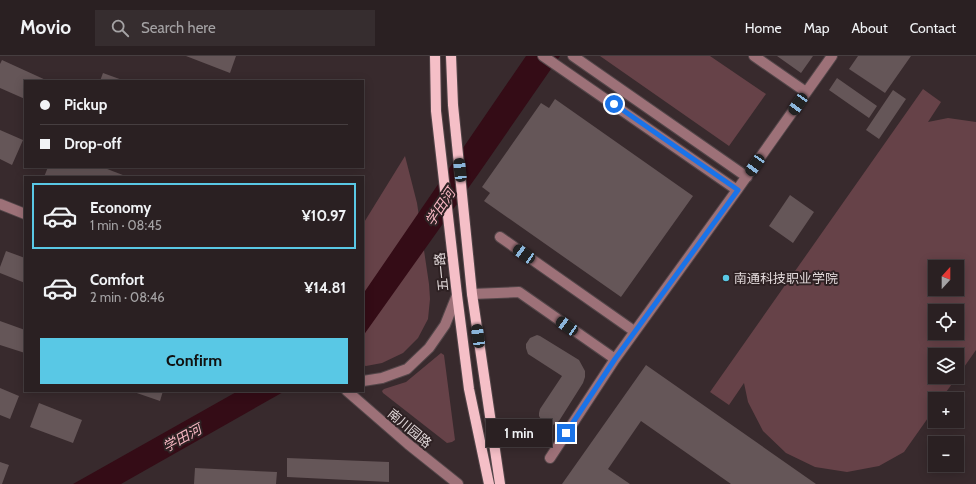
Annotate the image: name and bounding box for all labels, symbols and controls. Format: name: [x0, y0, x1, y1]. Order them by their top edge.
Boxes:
search box: [95, 10, 375, 46]
text: Movio: [20, 16, 71, 39]
icon: search: [109, 17, 131, 39]
text: Search here: [141, 19, 216, 37]
text: Home: [745, 19, 782, 37]
text: Map: [804, 19, 829, 37]
text: About: [851, 19, 888, 37]
text: Contact: [910, 19, 956, 37]
car: [786, 91, 810, 117]
route start: [605, 95, 623, 113]
text: Pickup: [64, 96, 107, 114]
text: Drop-off: [64, 135, 122, 153]
car: [743, 152, 767, 178]
car: [453, 157, 467, 183]
water label: 学田河: [421, 182, 461, 229]
icon: car: [42, 198, 78, 234]
text: Economy: [90, 199, 151, 217]
text: ¥10.97: [302, 207, 346, 225]
text: 1 min · 08:45: [90, 217, 162, 233]
car: [511, 242, 537, 266]
street label: 五一路: [431, 252, 451, 292]
north arrow: [928, 260, 964, 296]
map controls: [928, 260, 964, 472]
icon: car: [42, 270, 78, 306]
place label: 南通科技职业学院: [734, 270, 838, 286]
text: Comfort: [90, 271, 144, 289]
marker: 南通科技职业学院: [721, 273, 731, 283]
text: ¥14.81: [304, 279, 346, 297]
text: 2 min · 08:46: [90, 289, 165, 305]
button: locate: [928, 304, 964, 340]
car: [554, 314, 580, 338]
car: [470, 323, 486, 349]
button: Confirm: [40, 338, 348, 384]
button: layers: [928, 348, 964, 384]
button: +: [928, 392, 964, 428]
street label: 南川园路: [385, 405, 435, 451]
water label: 学田河: [159, 418, 207, 456]
callout: 1 min: [486, 419, 552, 447]
route end: [557, 424, 575, 442]
text: 1 min: [504, 425, 534, 441]
button: −: [928, 436, 964, 472]

